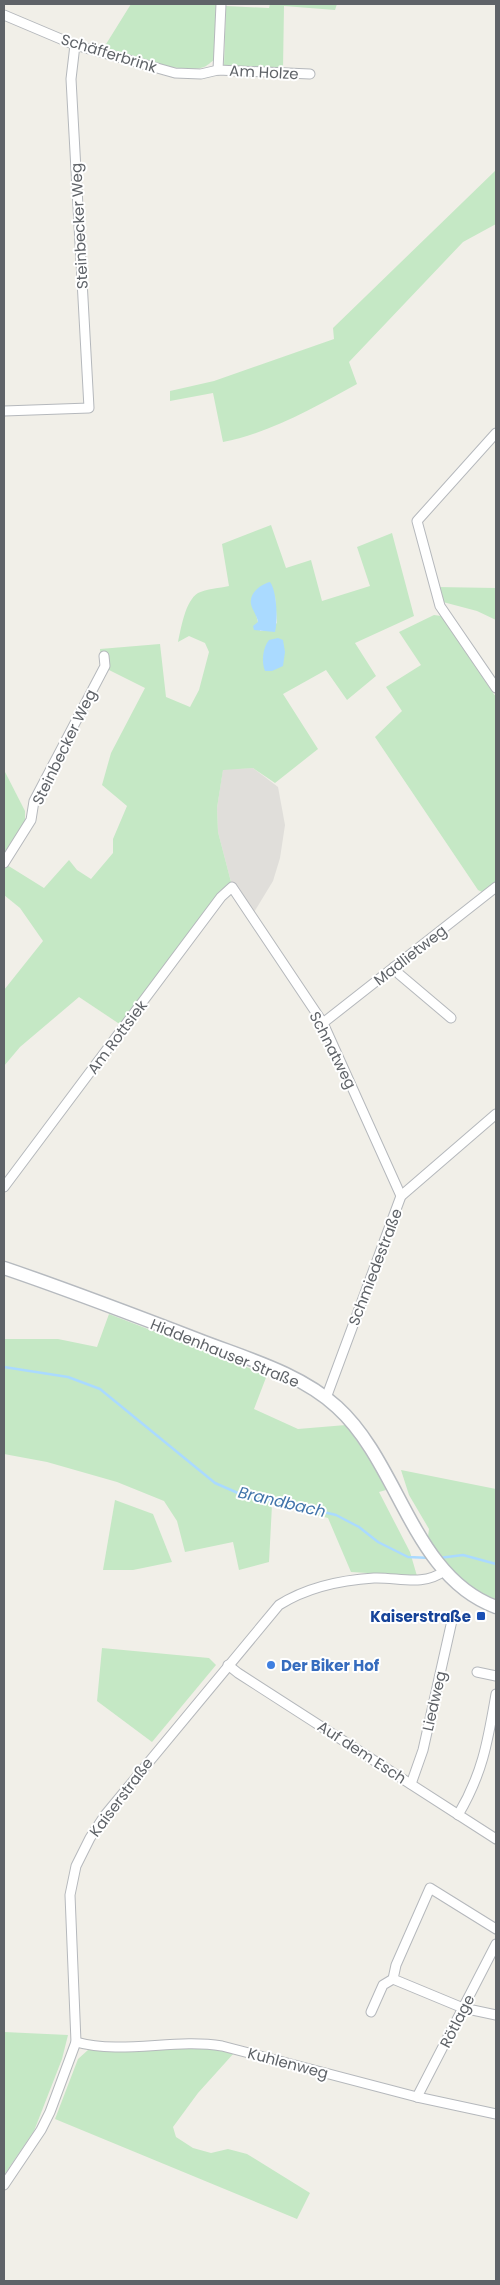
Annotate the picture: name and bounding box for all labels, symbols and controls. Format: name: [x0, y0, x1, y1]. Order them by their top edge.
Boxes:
street label: Schäfferbrink: [59, 28, 160, 78]
street label: Am Holze: [229, 60, 299, 84]
street label: Steinbecker Weg: [65, 162, 93, 290]
street label: Steinbecker Weg: [27, 686, 101, 808]
street label: Madlietweg: [369, 920, 451, 990]
street label: Am Rottsiek: [82, 995, 152, 1078]
street label: Schnatweg: [304, 1008, 362, 1092]
street label: Schmiedestraße: [343, 1205, 407, 1329]
street label: Hiddenhauser Straße: [147, 1314, 303, 1392]
water label: Brandbach: [236, 1481, 328, 1523]
place label: Kaiserstraße: [370, 1606, 471, 1627]
marker: Kaiserstraße: [475, 1610, 487, 1622]
place label: Der Biker Hof: [281, 1655, 380, 1676]
marker: Der Biker Hof: [265, 1659, 277, 1671]
street label: Liedweg: [417, 1669, 451, 1733]
street label: Auf dem Esch: [314, 1715, 410, 1789]
street label: Kaiserstraße: [84, 1753, 158, 1841]
street label: Rötlage: [435, 1991, 479, 2051]
street label: Kuhlenweg: [245, 2042, 331, 2084]

